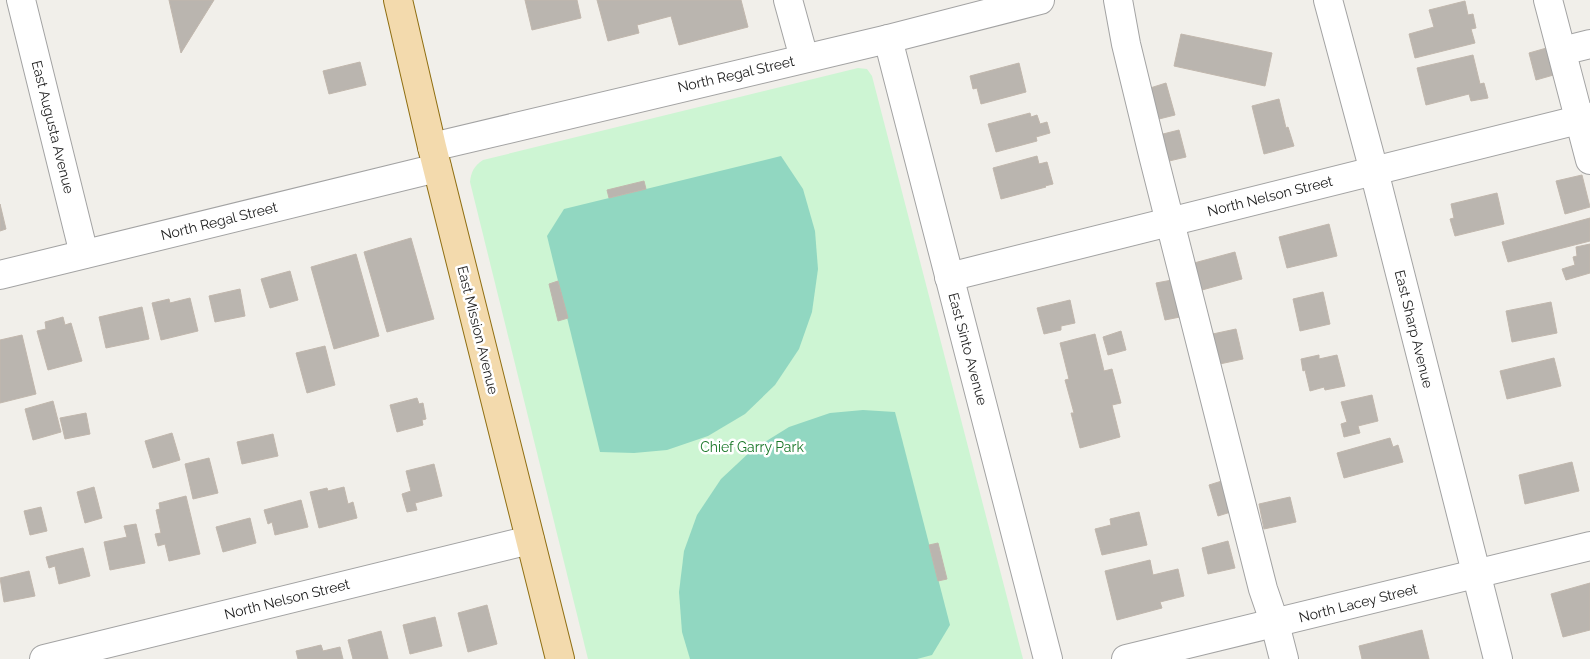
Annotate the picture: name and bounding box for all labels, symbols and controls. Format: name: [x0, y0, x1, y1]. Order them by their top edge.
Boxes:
street label: North Regal Street: [676, 53, 796, 95]
street label: East Augusta Avenue: [29, 59, 77, 195]
street label: North Nelson Street: [1206, 173, 1335, 219]
street label: North Regal Street: [159, 199, 279, 243]
street label: East Mission Avenue: [454, 264, 502, 396]
street label: East Sharp Avenue: [1392, 268, 1436, 390]
street label: East Sinto Avenue: [945, 291, 991, 407]
park label: Chief Garry Park: [700, 439, 804, 455]
street label: North Nelson Street: [223, 576, 352, 622]
street label: North Lacey Street: [1297, 580, 1419, 625]

